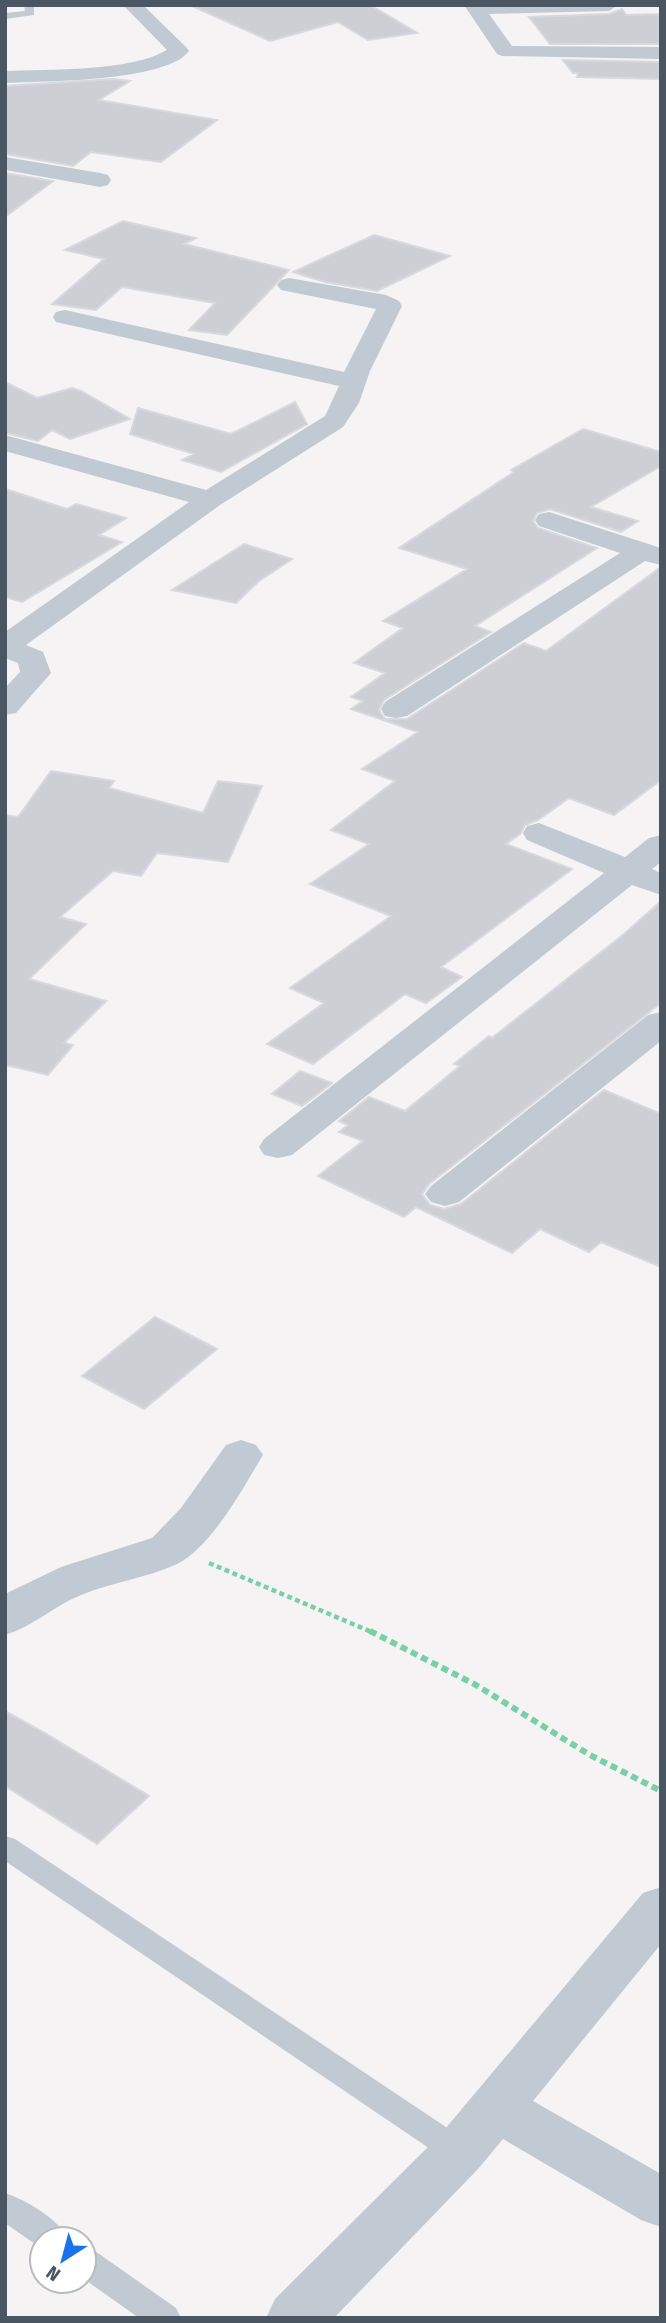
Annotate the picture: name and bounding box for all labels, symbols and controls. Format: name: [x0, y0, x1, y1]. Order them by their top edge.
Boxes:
north arrow: [28, 2225, 98, 2295]
text: N: [42, 2261, 65, 2286]

